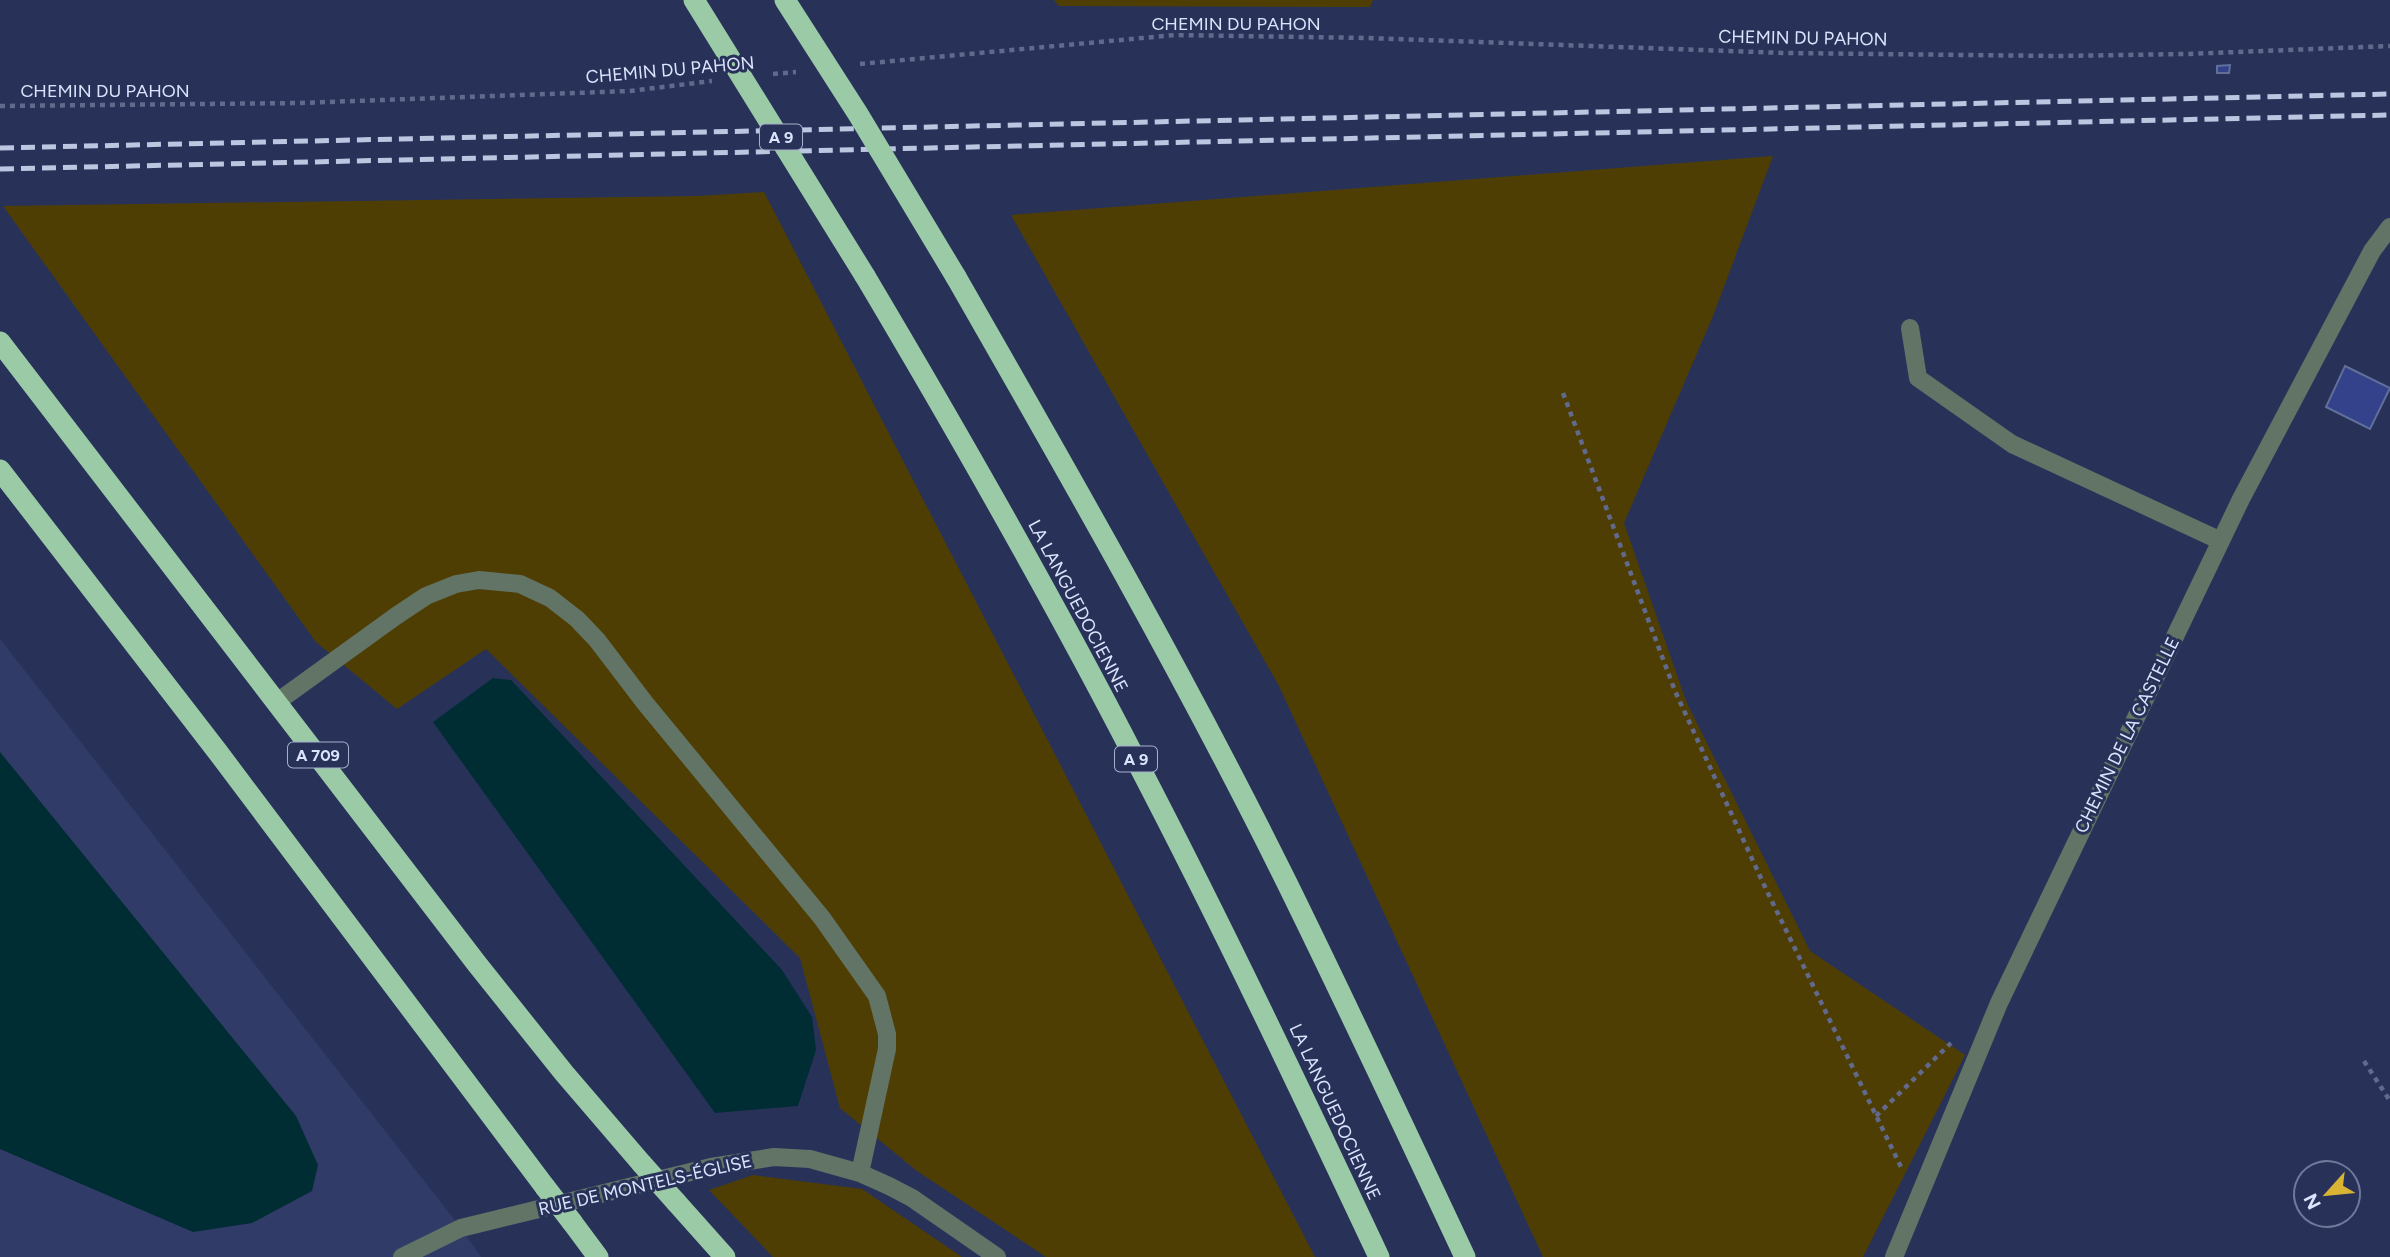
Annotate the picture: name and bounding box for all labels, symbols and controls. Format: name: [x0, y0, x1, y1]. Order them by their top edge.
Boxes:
street label: CHEMIN DU PAHON: [1151, 13, 1321, 35]
street label: CHEMIN DU PAHON: [1718, 26, 1888, 50]
street label: CHEMIN DU PAHON: [585, 52, 755, 88]
street label: CHEMIN DU PAHON: [20, 80, 190, 102]
road number: A 9: [760, 125, 802, 150]
street label: LA LANGUEDOCIENNE: [1023, 516, 1133, 696]
street label: CHEMIN DE LA CASTELLE: [2070, 633, 2184, 837]
road number: A 709: [288, 742, 348, 768]
road number: A 9: [1115, 746, 1157, 772]
street label: LA LANGUEDOCIENNE: [1284, 1020, 1386, 1204]
street label: RUE DE MONTELS-ÉGLISE: [536, 1150, 754, 1220]
north arrow: [2292, 1159, 2362, 1229]
text: N: [2299, 1190, 2326, 1213]

